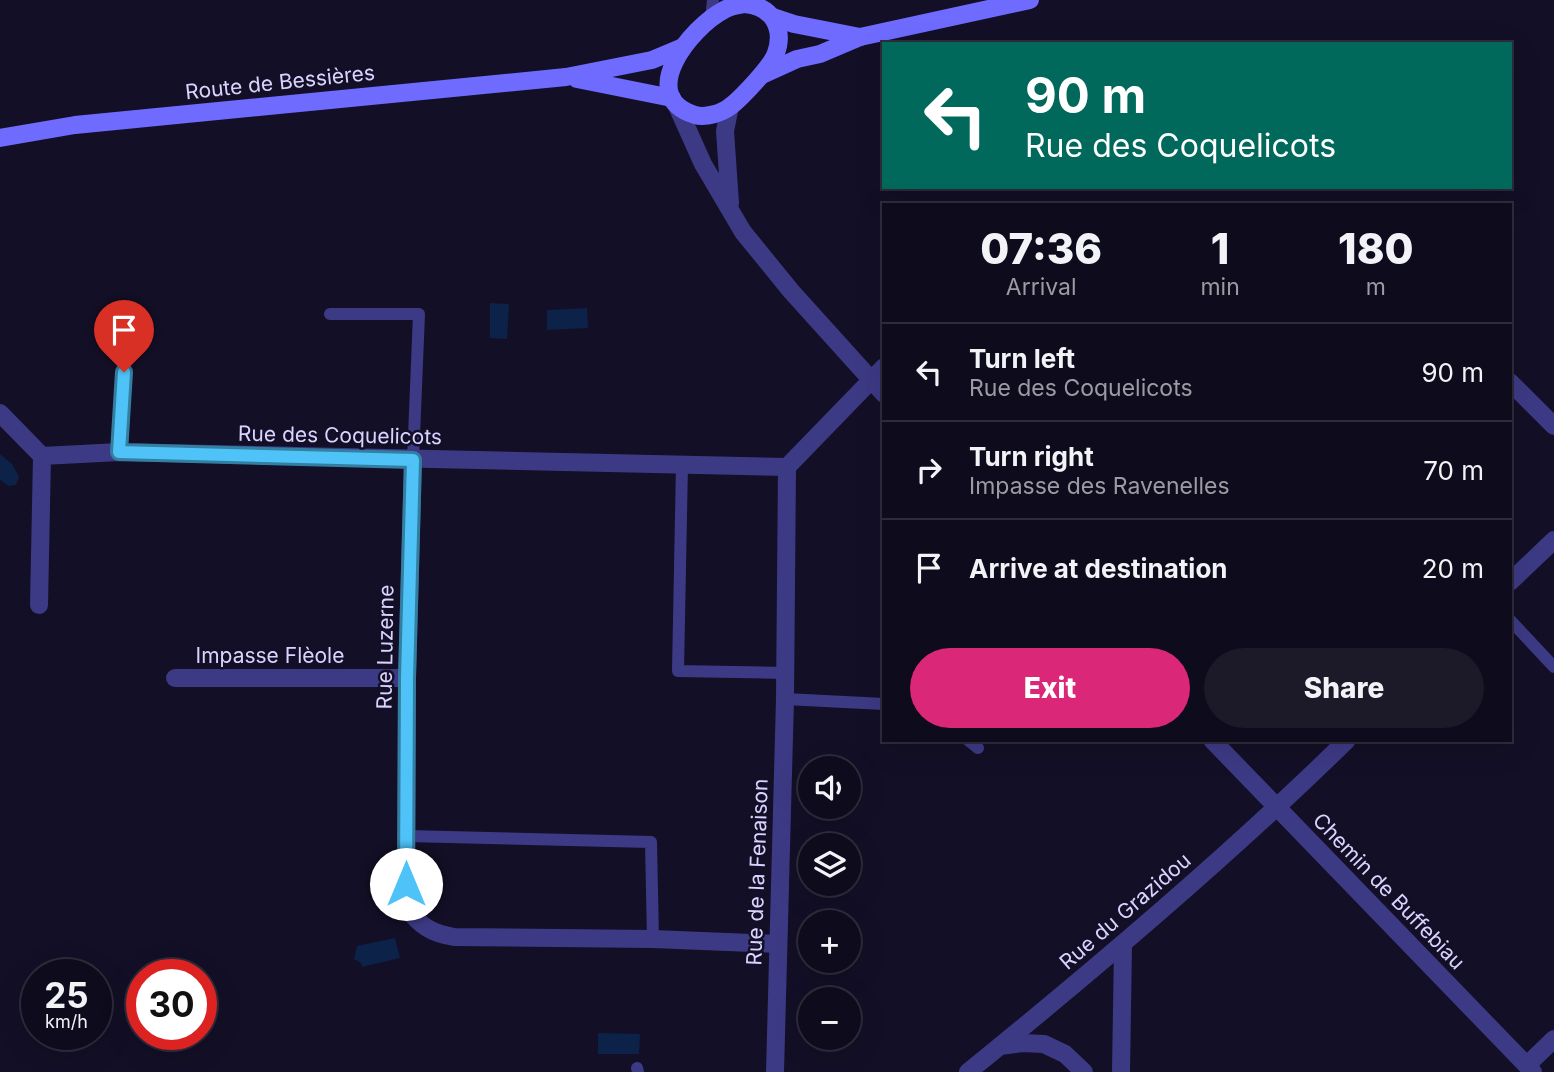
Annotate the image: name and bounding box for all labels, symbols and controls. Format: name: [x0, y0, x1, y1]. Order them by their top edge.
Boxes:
street label: Route de Bessières: [184, 60, 376, 104]
text: 90 m: [1025, 66, 1146, 125]
icon: left: [910, 70, 1001, 161]
text: Rue des Coquelicots: [1025, 126, 1336, 165]
text: 07:36: [980, 223, 1102, 274]
text: 1: [1211, 223, 1229, 274]
text: 180: [1338, 223, 1414, 274]
text: Arrival: [1006, 273, 1077, 301]
text: min: [1200, 273, 1240, 301]
text: m: [1366, 273, 1386, 301]
pin: [94, 300, 154, 372]
icon: arrive: [105, 311, 143, 349]
text: Turn left: [969, 343, 1075, 374]
icon: left: [910, 353, 948, 391]
text: 90 m: [1421, 357, 1484, 388]
text: Rue des Coquelicots: [969, 374, 1193, 402]
street label: Rue des Coquelicots: [238, 421, 442, 449]
text: Turn right: [969, 441, 1094, 472]
icon: right: [910, 451, 948, 489]
text: 70 m: [1423, 455, 1484, 486]
text: Impasse des Ravenelles: [969, 472, 1230, 500]
icon: arrive: [910, 549, 948, 587]
text: Arrive at destination: [969, 553, 1228, 584]
text: 20 m: [1422, 553, 1484, 584]
street label: Rue Luzerne: [371, 584, 399, 710]
street label: Impasse Flèole: [196, 643, 344, 668]
button: Exit: [910, 648, 1190, 728]
button: Share: [1204, 648, 1484, 728]
map controls: [798, 756, 861, 1050]
button: sound: [798, 756, 861, 819]
street label: Rue de la Fenaison: [741, 778, 773, 966]
street label: Chemin de Buffebiau: [1308, 808, 1470, 974]
button: layers: [798, 833, 861, 896]
position arrow: [369, 847, 443, 921]
street label: Rue du Grazidou: [1054, 847, 1196, 975]
button: +: [798, 910, 861, 973]
speed limit sign: 30: [126, 959, 217, 1050]
text: 25: [44, 974, 89, 1016]
button: −: [798, 987, 861, 1050]
text: km/h: [45, 1011, 88, 1032]

